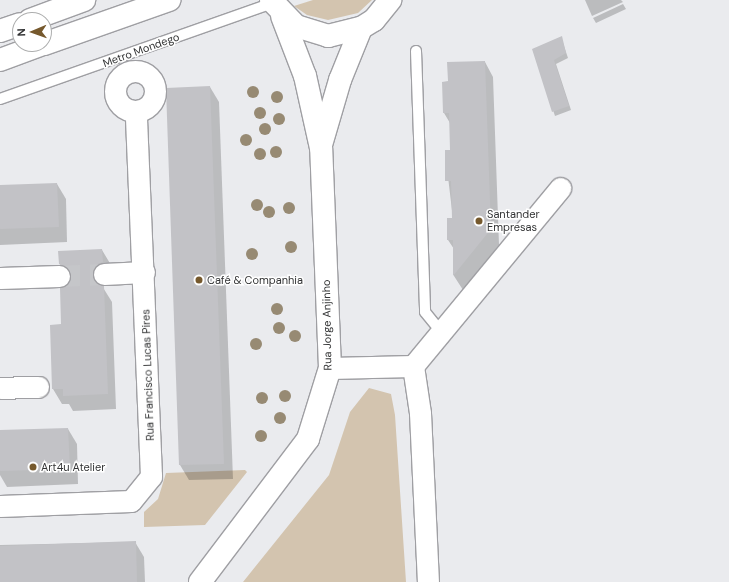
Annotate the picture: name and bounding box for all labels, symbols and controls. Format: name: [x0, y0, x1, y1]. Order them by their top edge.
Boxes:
north arrow: [12, 12, 52, 52]
text: N: [14, 28, 28, 37]
street label: Metro Mondego: [101, 30, 181, 70]
place label: Santander Empresas: [487, 208, 540, 234]
marker: Santander Empresas: [474, 216, 484, 226]
place label: Café & Companhia: [207, 273, 303, 287]
marker: Café & Companhia: [194, 275, 204, 285]
street label: Rua Jorge Anjinho: [320, 279, 334, 371]
street label: Rua Francisco Lucas Pires: [139, 309, 157, 441]
place label: Art4u Atelier: [41, 460, 105, 474]
marker: Art4u Atelier: [28, 462, 38, 472]

